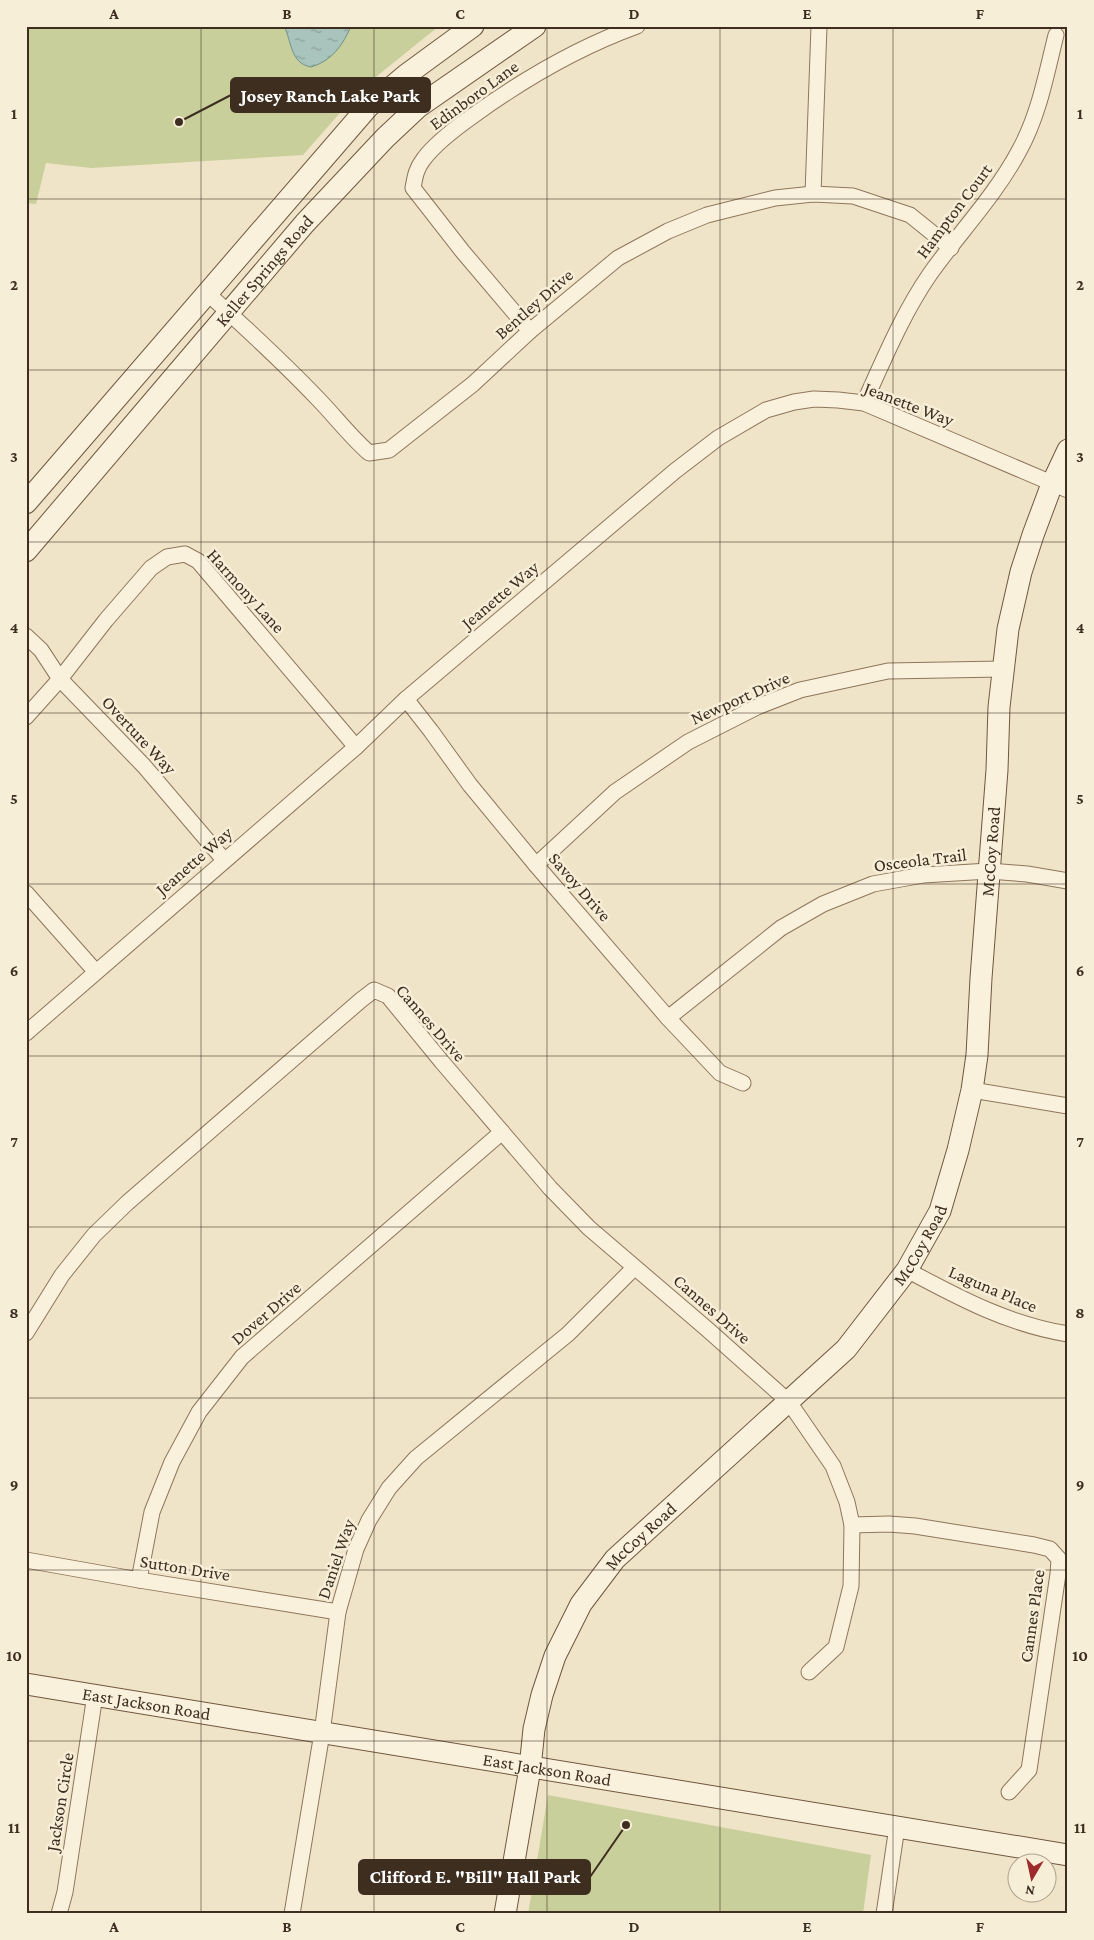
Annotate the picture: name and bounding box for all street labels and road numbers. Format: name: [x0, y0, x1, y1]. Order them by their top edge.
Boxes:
street label: Edinboro Lane: [426, 56, 522, 134]
street label: Hampton Court: [912, 159, 997, 262]
street label: Keller Springs Road: [212, 211, 318, 330]
street label: Bentley Drive: [491, 265, 577, 343]
street label: Jeanette Way: [859, 377, 957, 431]
street label: Harmony Lane: [203, 545, 289, 637]
street label: Jeanette Way: [456, 557, 543, 634]
street label: Newport Drive: [687, 667, 793, 729]
street label: Overture Way: [98, 692, 181, 779]
street label: McCoy Road: [977, 805, 1004, 897]
street label: Jeanette Way: [150, 822, 237, 901]
street label: Osceola Trail: [872, 844, 968, 876]
street label: Savoy Drive: [545, 849, 615, 926]
street label: Cannes Drive: [392, 980, 470, 1066]
street label: McCoy Road: [889, 1202, 951, 1290]
street label: Laguna Place: [946, 1261, 1040, 1317]
street label: Cannes Drive: [669, 1270, 755, 1348]
street label: Dover Drive: [227, 1277, 305, 1349]
street label: McCoy Road: [600, 1498, 681, 1574]
street label: Daniel Way: [313, 1516, 359, 1601]
street label: Sutton Drive: [139, 1551, 232, 1585]
street label: Cannes Place: [1016, 1568, 1048, 1664]
street label: East Jackson Road: [81, 1683, 213, 1724]
street label: East Jackson Road: [481, 1749, 613, 1790]
street label: Jackson Circle: [42, 1751, 78, 1855]

